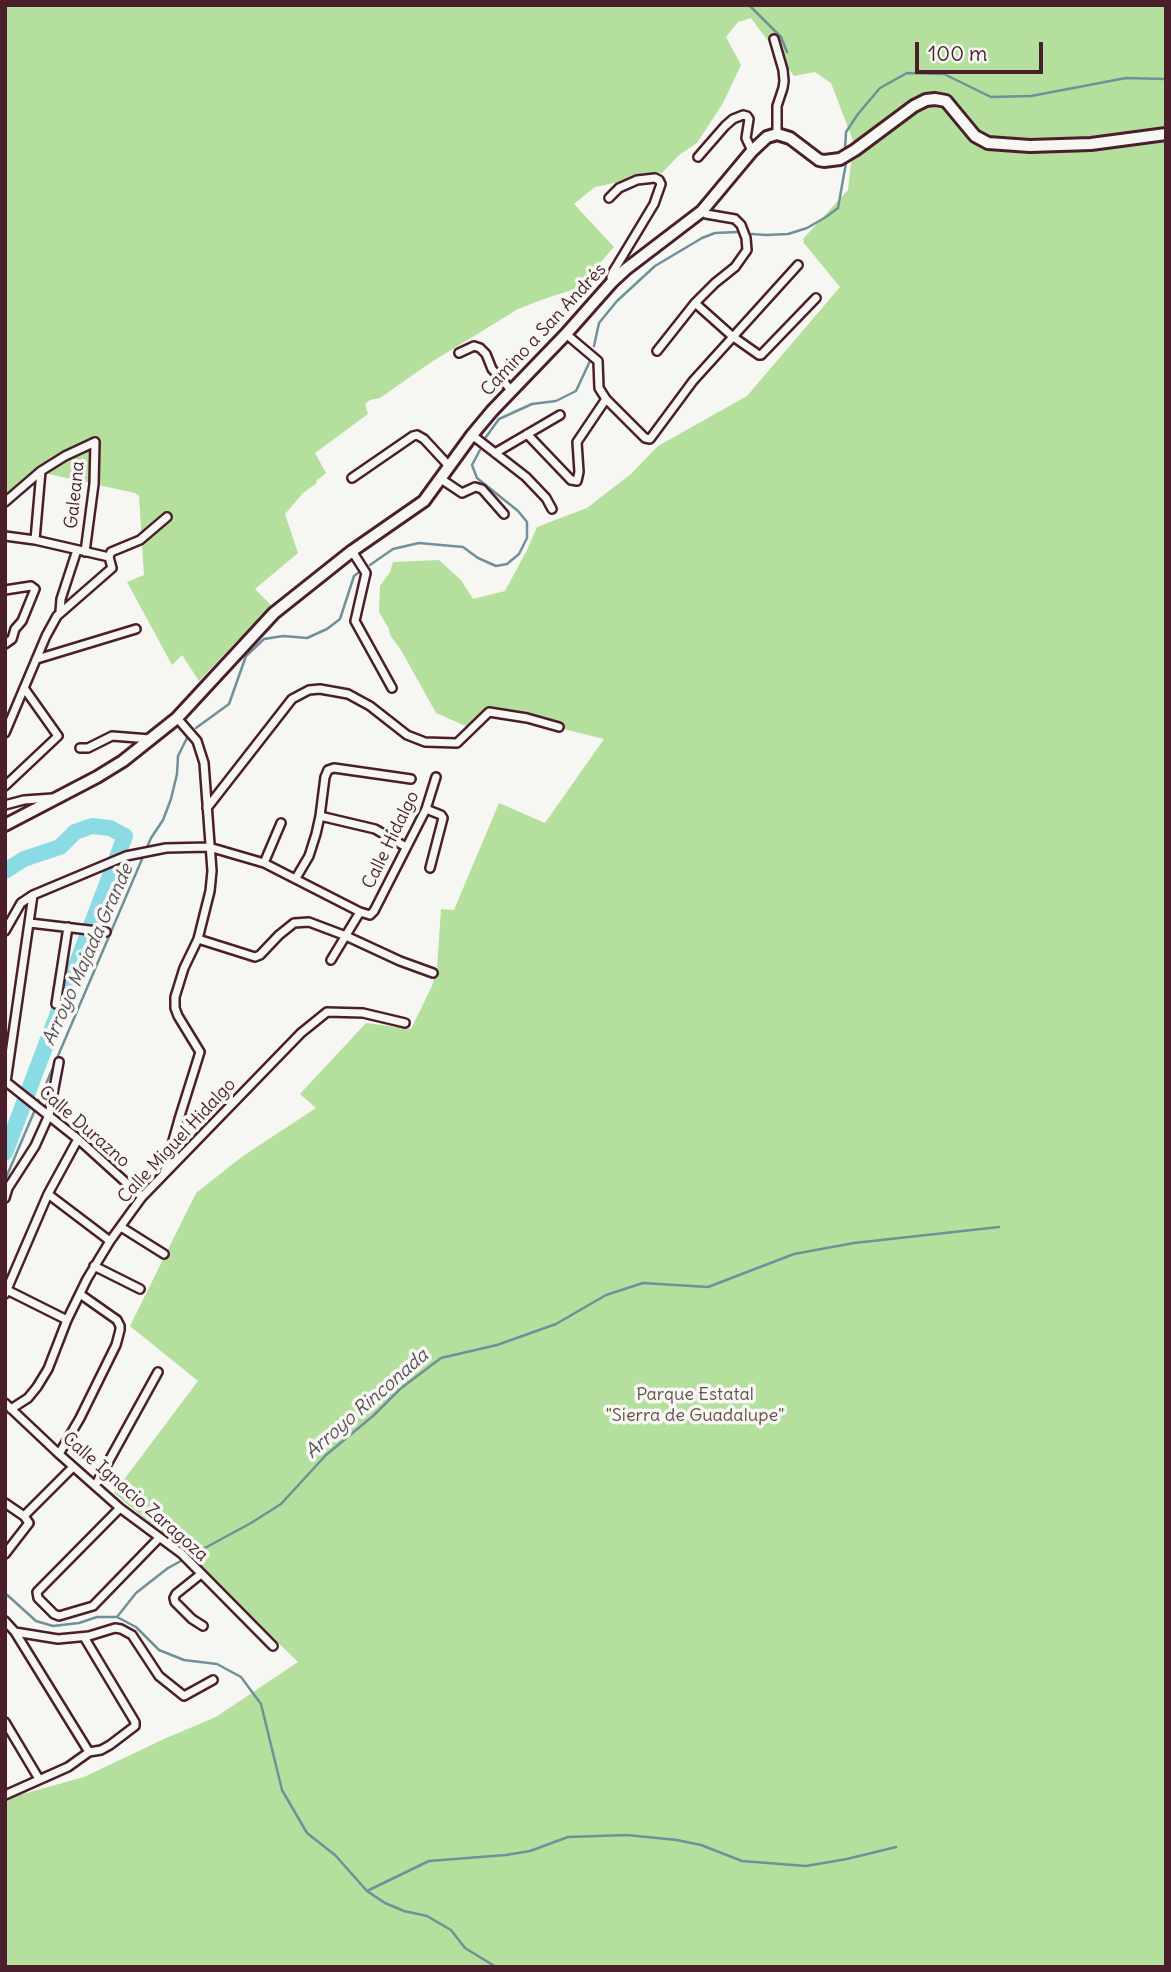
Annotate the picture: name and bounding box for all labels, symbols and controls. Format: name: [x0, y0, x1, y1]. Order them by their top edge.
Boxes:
scale bar: [919, 28, 1047, 72]
text: 100 m: [928, 40, 987, 67]
street label: Camino a San Andrés: [477, 259, 611, 401]
street label: Galeana: [61, 460, 89, 530]
street label: Calle Hidalgo: [358, 788, 424, 892]
water label: Arroyo Majada Grande: [38, 861, 138, 1049]
street label: Calle Miguel Hidalgo: [113, 1074, 241, 1208]
street label: Calle Durazno: [34, 1081, 134, 1173]
water label: Arroyo Rinconada: [301, 1344, 433, 1464]
park label: Parque Estatal "Sierra de Guadalupe": [606, 1384, 784, 1426]
street label: Calle Ignacio Zaragoza: [58, 1428, 212, 1566]

